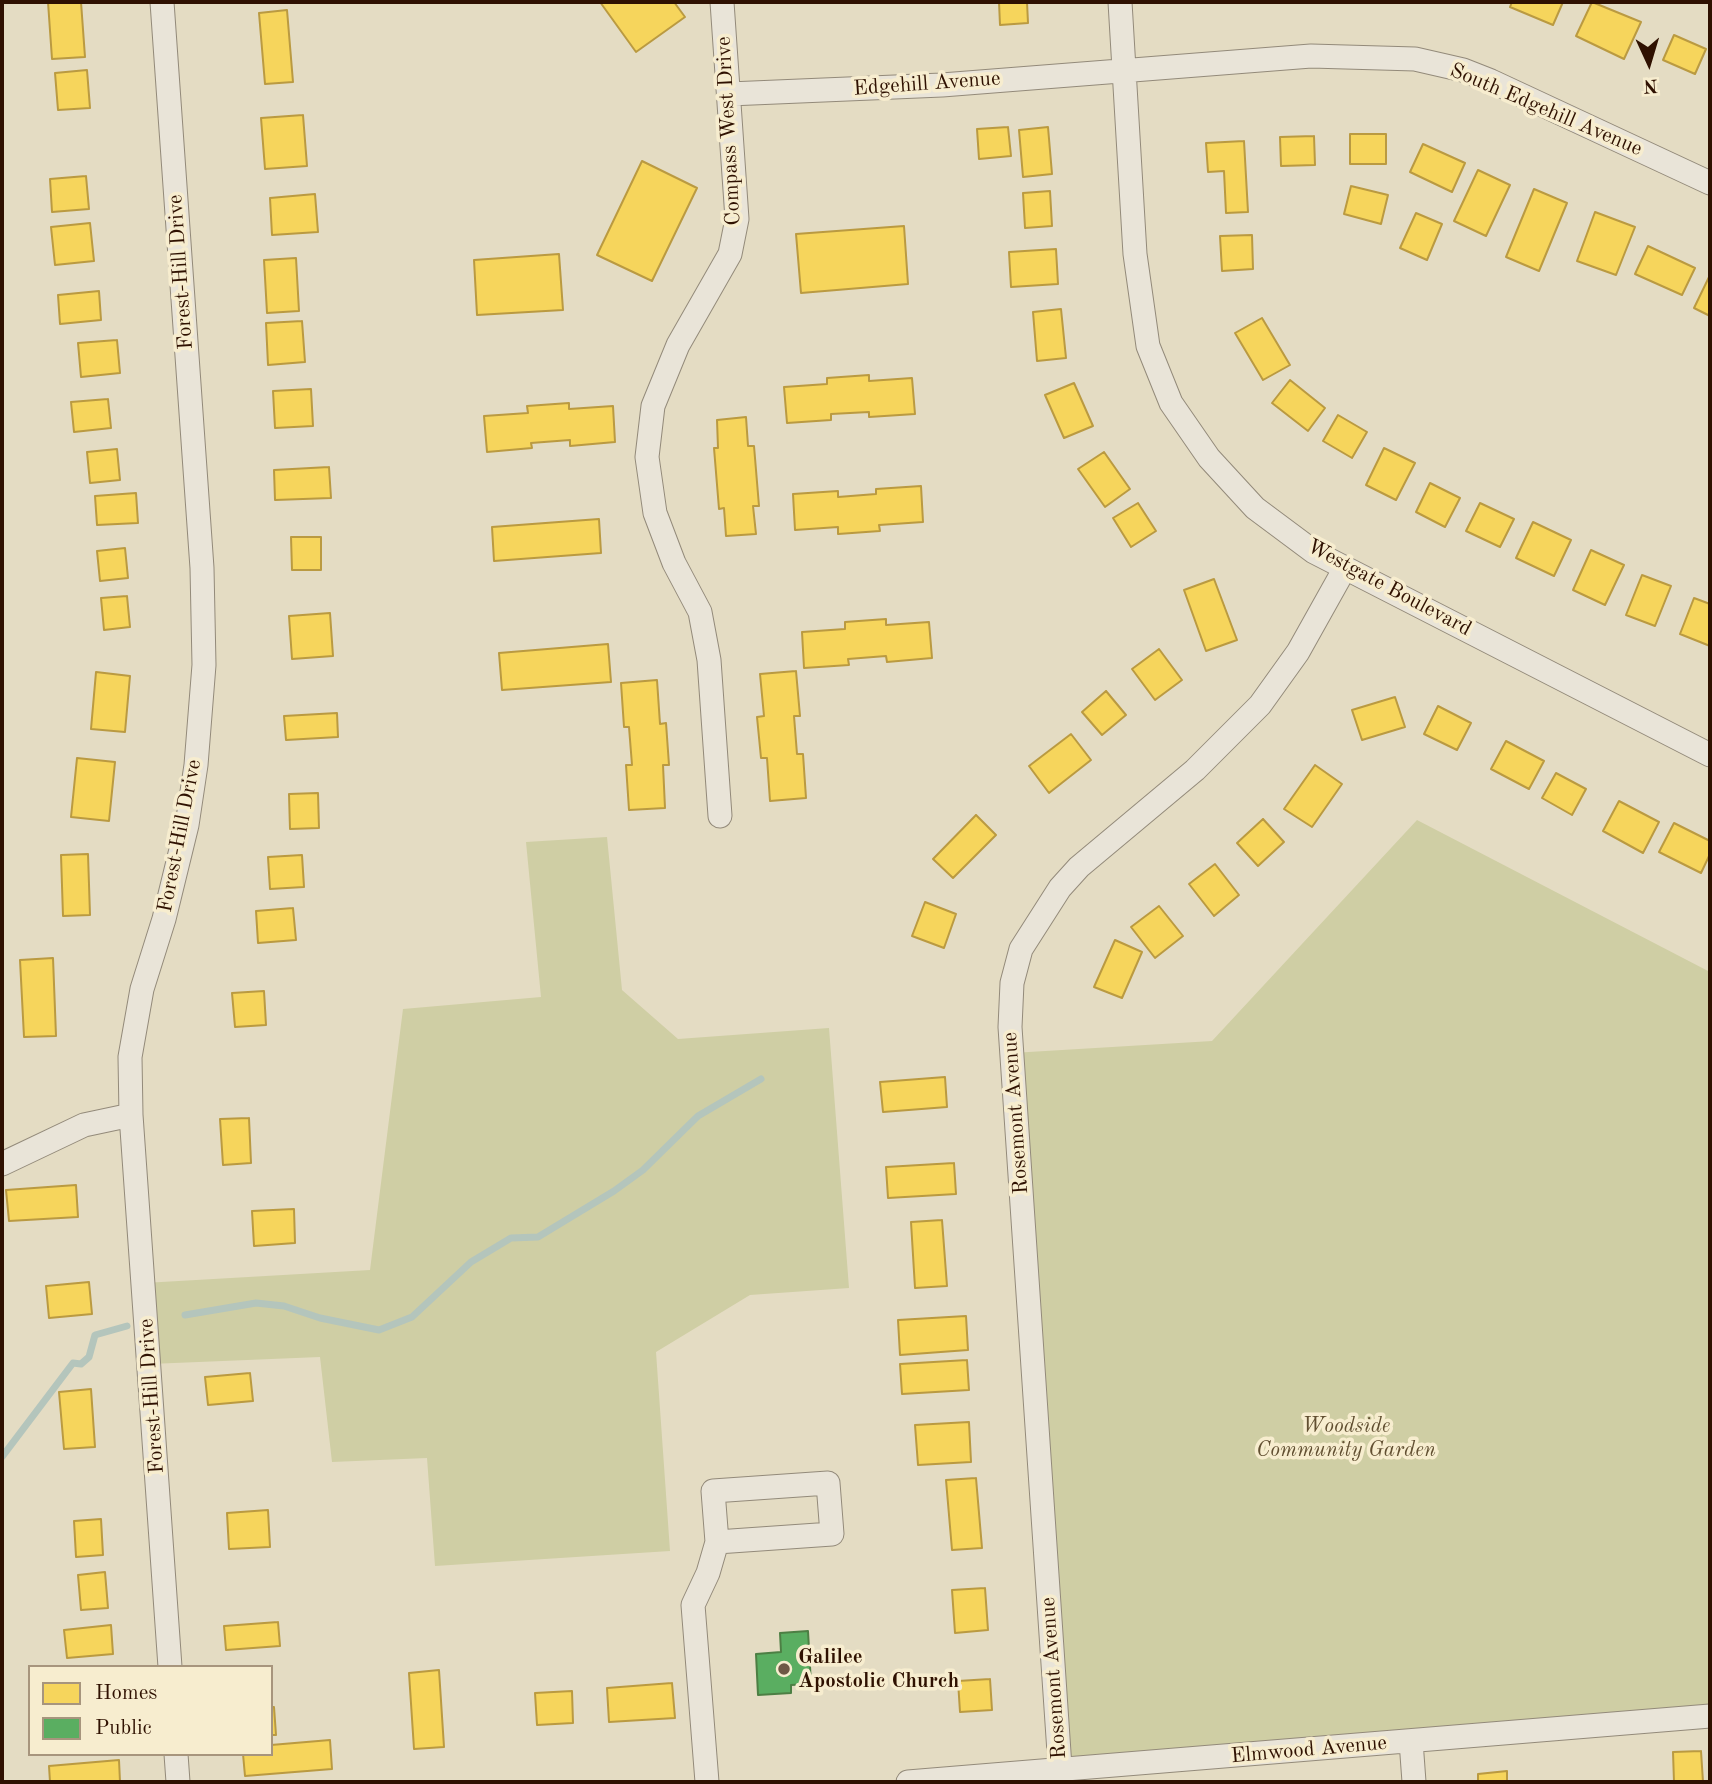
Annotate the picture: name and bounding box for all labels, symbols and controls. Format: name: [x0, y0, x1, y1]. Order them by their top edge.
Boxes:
north arrow: [1614, 28, 1684, 98]
street label: Compass West Drive: [711, 36, 747, 226]
street label: South Edgehill Avenue: [1446, 58, 1646, 162]
street label: Edgehill Avenue: [853, 66, 1001, 102]
text: N: [1643, 74, 1658, 94]
street label: Forest-Hill Drive: [163, 194, 199, 350]
street label: Westgate Boulevard: [1302, 534, 1476, 642]
street label: Forest-Hill Drive: [153, 757, 207, 915]
street label: Rosemont Avenue: [998, 1031, 1034, 1195]
street label: Forest-Hill Drive: [134, 1318, 170, 1474]
park label: Woodside Community Garden: [1256, 1413, 1436, 1463]
street label: Rosemont Avenue: [1036, 1596, 1072, 1760]
place label: Galilee Apostolic Church: [798, 1644, 959, 1694]
marker: Galilee Apostolic Church: [776, 1661, 792, 1677]
legend: [28, 1665, 273, 1756]
text: Homes: [95, 1683, 157, 1704]
text: Public: [95, 1718, 152, 1739]
street label: Elmwood Avenue: [1230, 1731, 1388, 1769]

